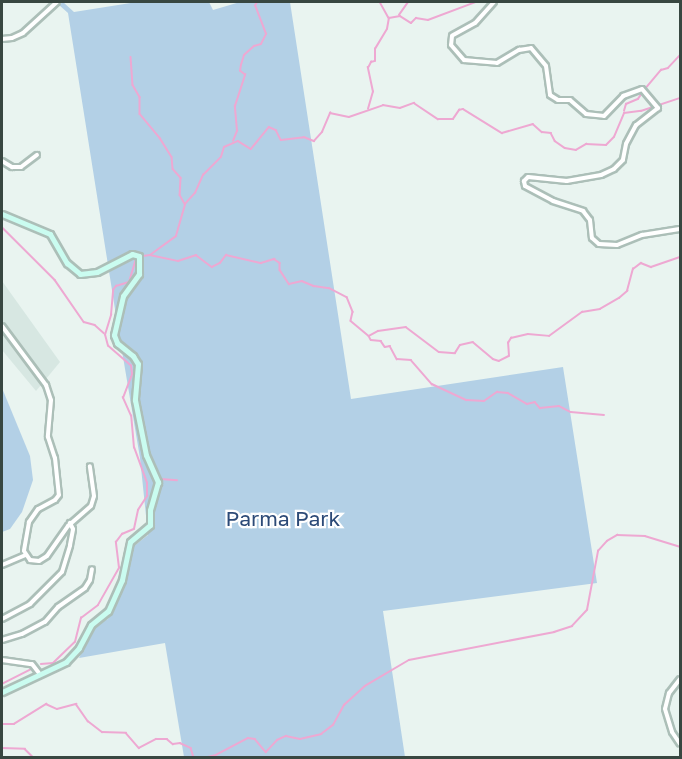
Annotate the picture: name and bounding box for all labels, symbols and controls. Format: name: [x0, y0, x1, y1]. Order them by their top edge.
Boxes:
park label: Parma Park: [226, 505, 340, 531]

